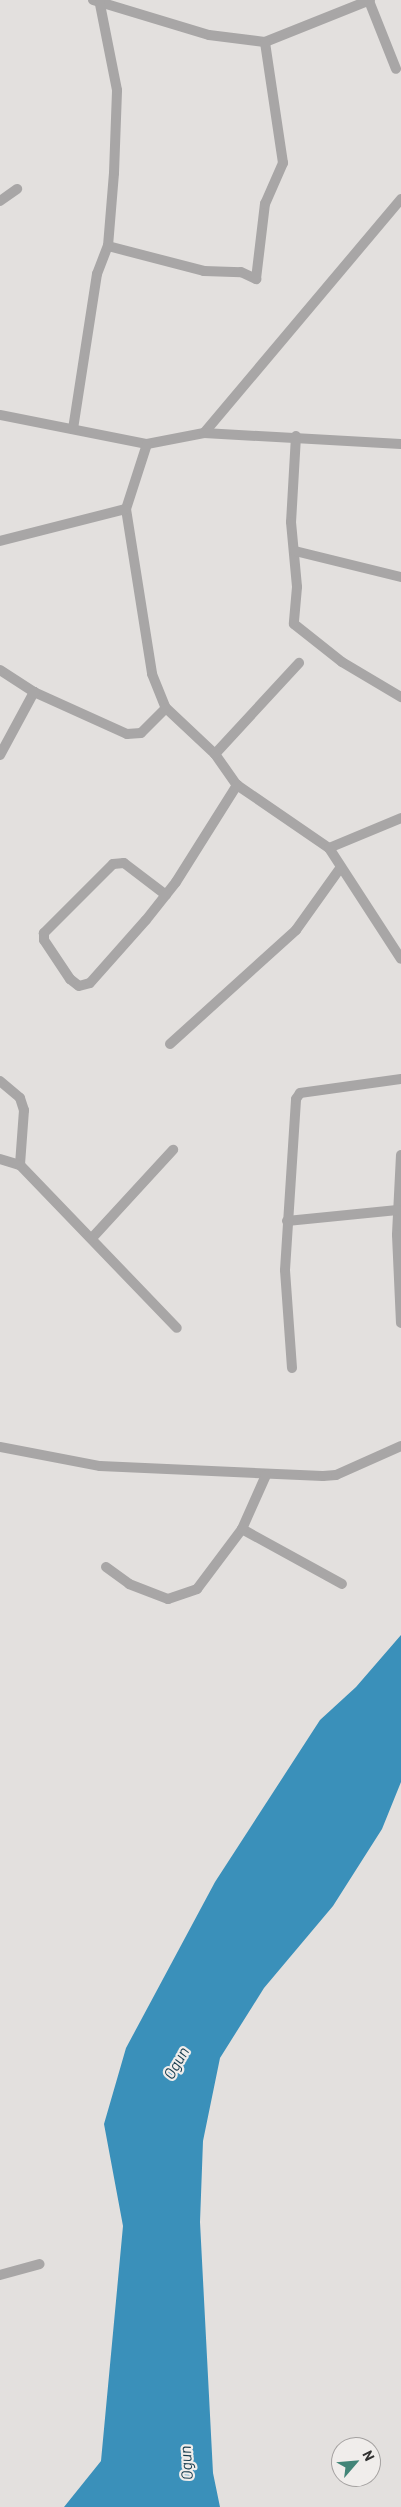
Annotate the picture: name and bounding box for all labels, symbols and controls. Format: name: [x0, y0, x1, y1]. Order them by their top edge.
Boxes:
water label: Ogun: [159, 2043, 193, 2083]
north arrow: [331, 2437, 381, 2487]
water label: Ogun: [175, 2445, 197, 2481]
text: N: [359, 2447, 379, 2463]

